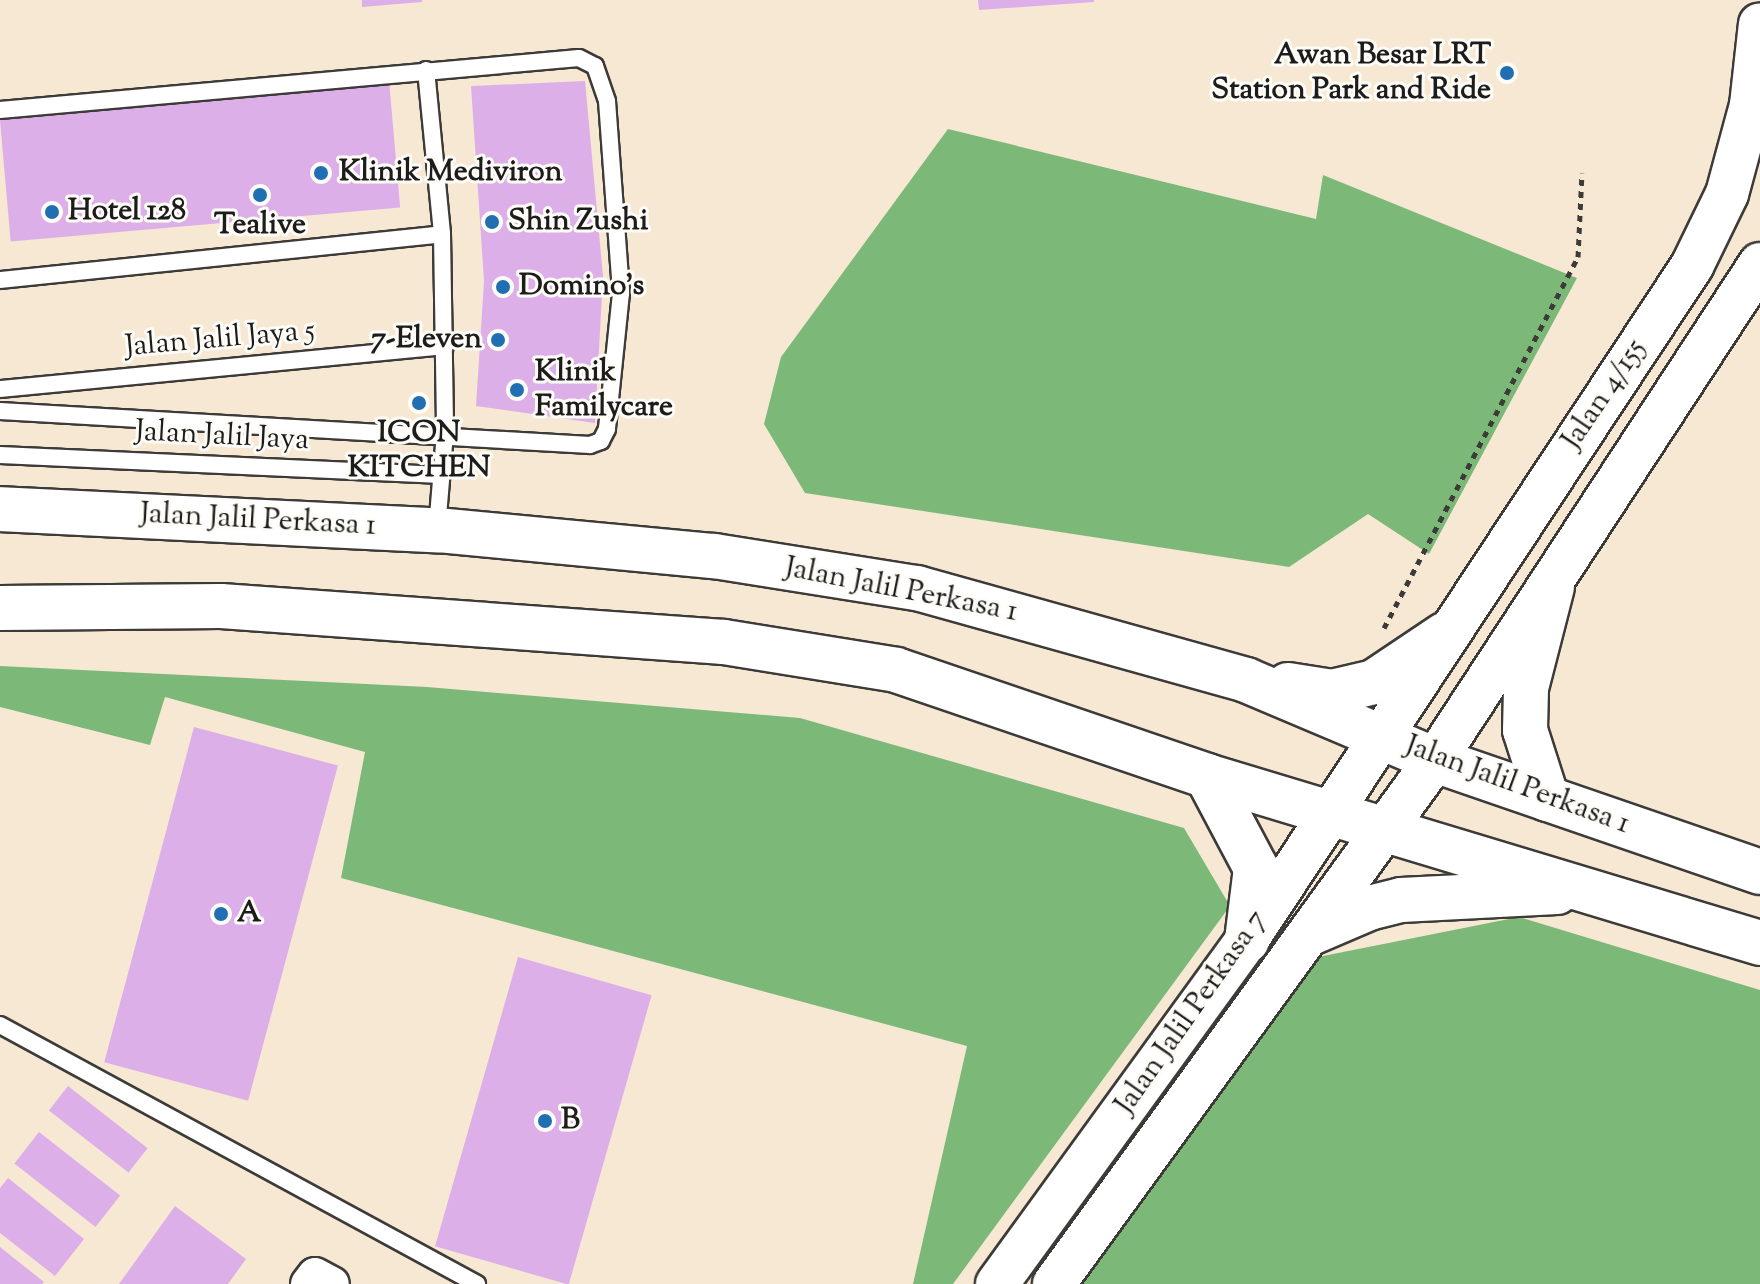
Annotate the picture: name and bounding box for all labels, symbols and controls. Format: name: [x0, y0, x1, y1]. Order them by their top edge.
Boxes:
place label: Awan Besar LRT Station Park and Ride: [1211, 38, 1491, 108]
marker: Awan Besar LRT Station Park and Ride: [1498, 64, 1516, 82]
place label: Klinik Mediviron: [339, 155, 562, 191]
marker: Klinik Mediviron: [310, 162, 332, 184]
marker: Tealive: [251, 186, 269, 204]
place label: Hotel 128: [68, 194, 186, 230]
marker: Hotel 128: [43, 203, 61, 221]
place label: Shin Zushi: [508, 204, 648, 240]
place label: Tealive: [214, 208, 306, 244]
marker: Shin Zushi: [483, 213, 501, 231]
place label: Domino's: [519, 269, 644, 305]
marker: Domino's: [494, 278, 512, 296]
street label: Jalan Jalil Jaya 5: [124, 314, 316, 366]
place label: 7-Eleven: [371, 322, 482, 358]
marker: 7-Eleven: [489, 331, 507, 349]
street label: Jalan 4/155: [1555, 333, 1655, 457]
place label: Klinik Familycare: [535, 355, 673, 426]
marker: Klinik Familycare: [506, 379, 528, 401]
marker: ICON KITCHEN: [410, 394, 428, 412]
street label: Jalan Jalil Jaya: [134, 414, 310, 460]
place label: ICON KITCHEN: [348, 416, 490, 486]
street label: Jalan Jalil Perkasa 1: [139, 497, 377, 545]
street label: Jalan Jalil Perkasa 1: [782, 551, 1020, 631]
street label: Jalan Jalil Perkasa 1: [1400, 729, 1634, 843]
place label: A: [237, 896, 261, 932]
street label: Jalan Jalil Perkasa 7: [1108, 904, 1276, 1122]
marker: A: [212, 905, 230, 923]
place label: B: [561, 1103, 580, 1139]
marker: B: [536, 1112, 554, 1130]

